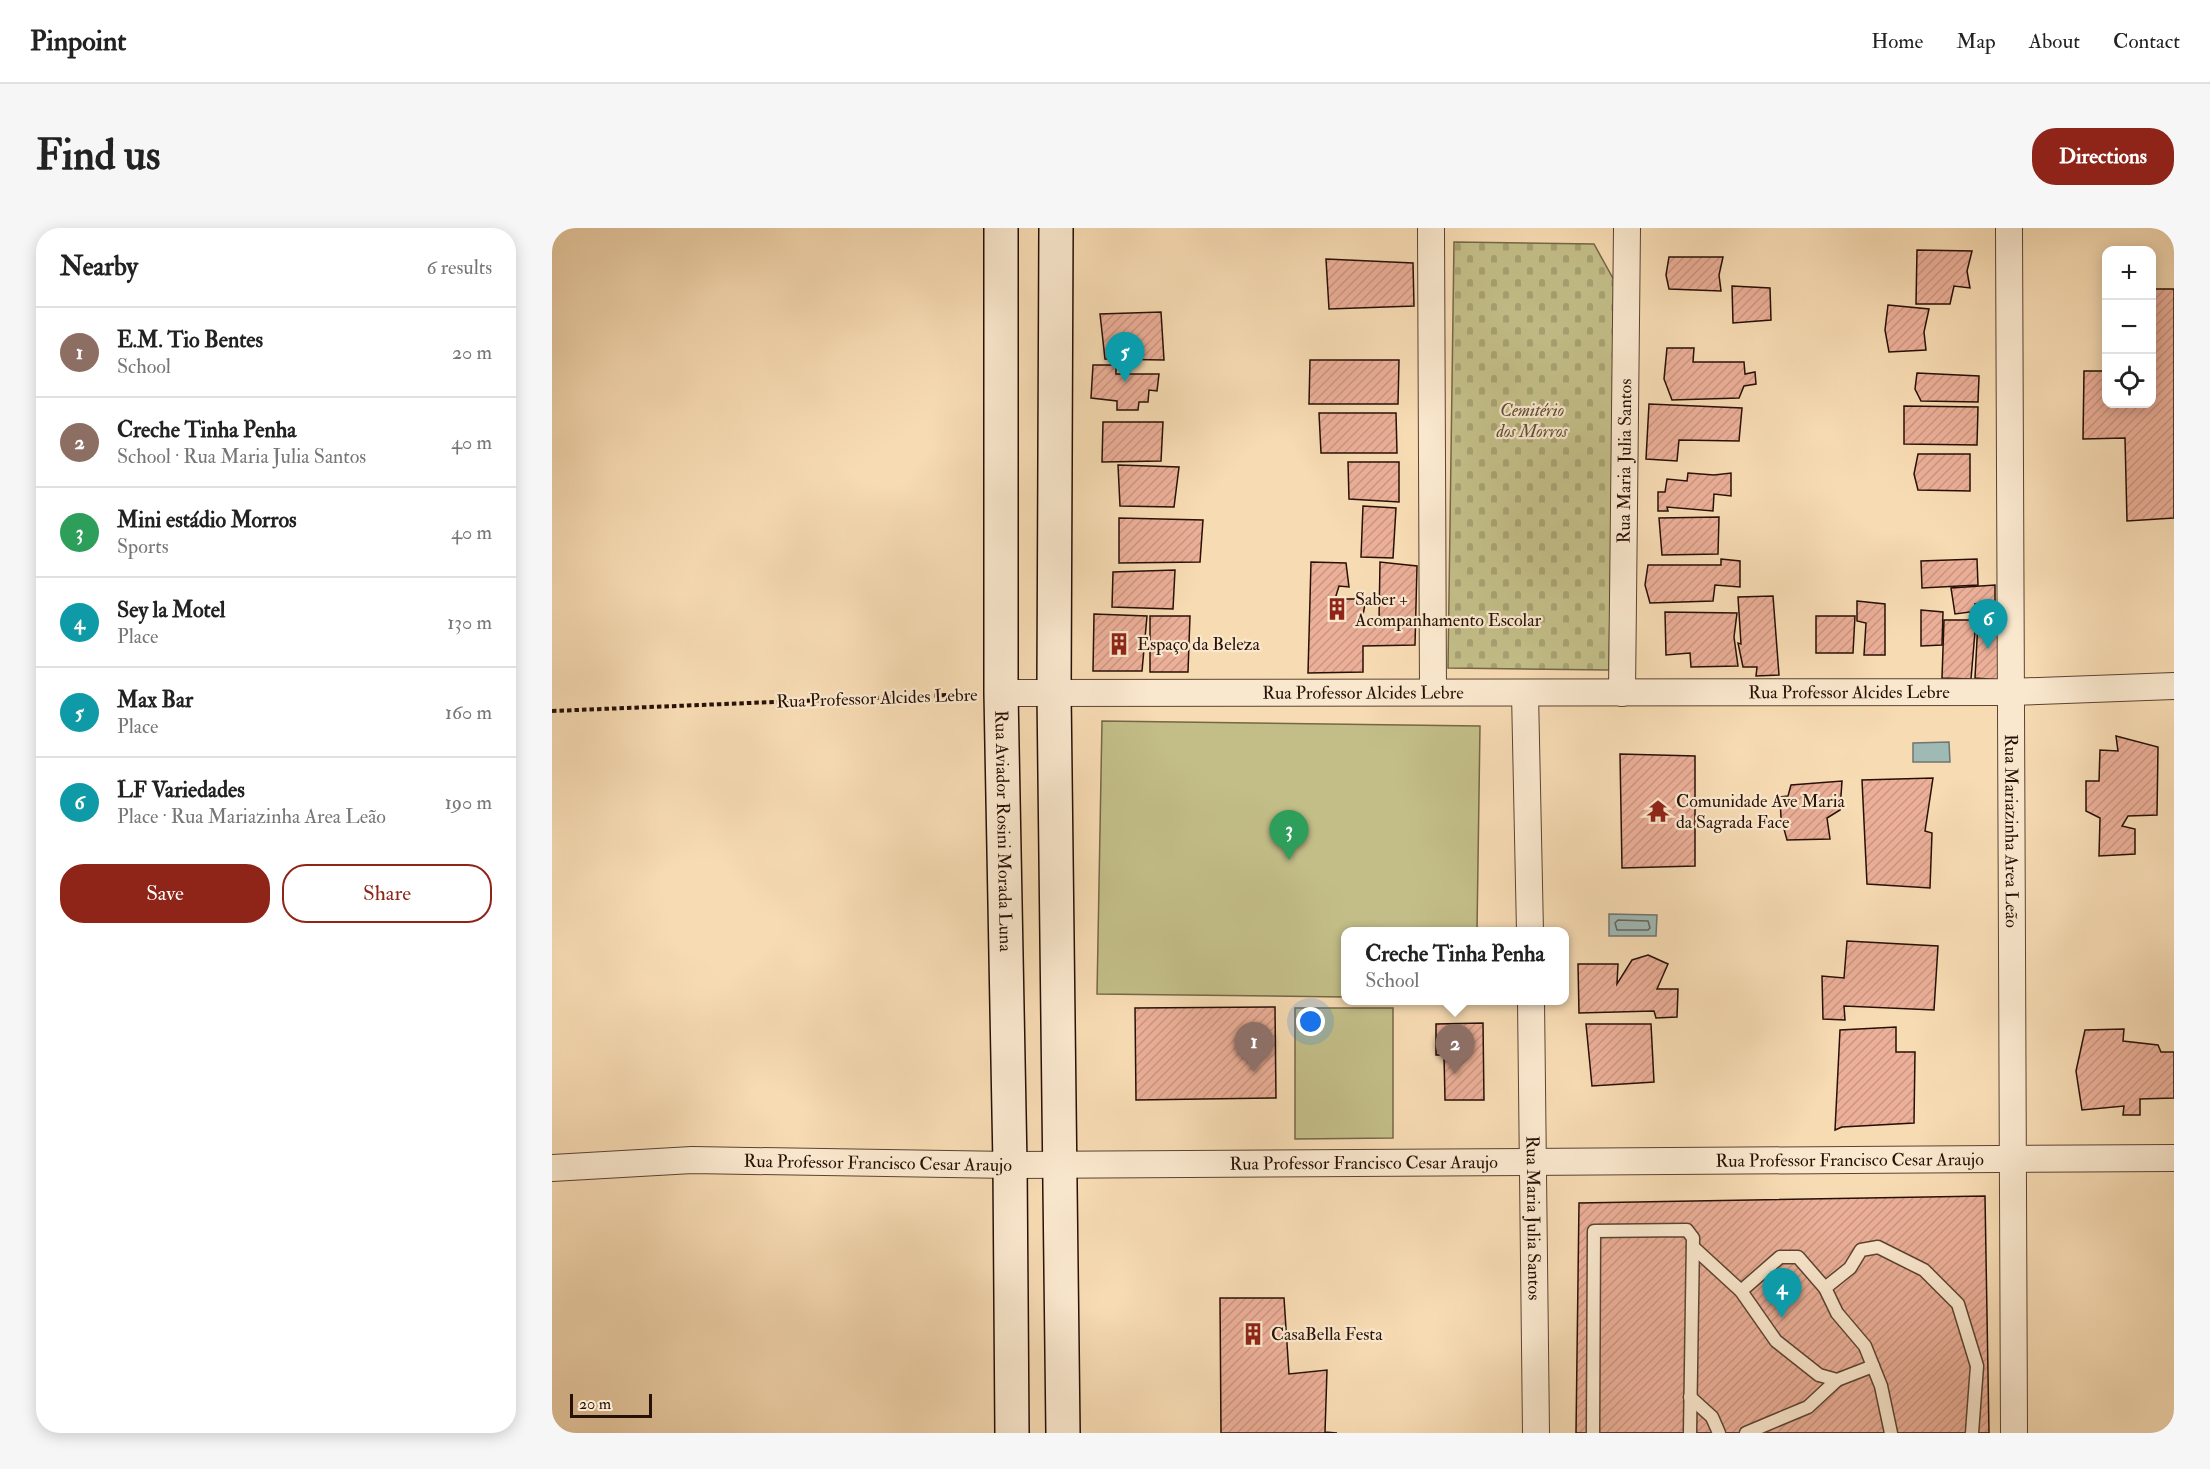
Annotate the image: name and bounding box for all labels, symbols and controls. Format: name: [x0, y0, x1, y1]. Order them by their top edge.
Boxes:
text: Pinpoint: [30, 24, 126, 59]
text: Home: [1871, 28, 1923, 55]
text: Map: [1956, 28, 1996, 55]
text: About: [2029, 28, 2080, 55]
text: Contact: [2113, 28, 2180, 55]
button: Directions: [2032, 128, 2174, 185]
text: Find us: [36, 130, 160, 182]
map controls: [2102, 246, 2156, 408]
button: +: [2102, 246, 2156, 300]
text: Nearby: [60, 251, 138, 283]
text: 6 results: [426, 255, 492, 280]
button: −: [2102, 300, 2156, 354]
text: E.M. Tio Bentes: [117, 326, 263, 354]
pin: 5: [1106, 332, 1144, 382]
text: 1: [76, 340, 83, 365]
text: 20 m: [452, 340, 492, 365]
text: School: [117, 354, 171, 379]
button: locate: [2102, 354, 2156, 408]
street label: Rua Maria Julia Santos: [1613, 379, 1637, 544]
park label: Cemitério dos Morros: [1496, 399, 1569, 443]
text: Creche Tinha Penha: [117, 416, 296, 444]
text: 2: [74, 430, 85, 455]
text: 40 m: [451, 430, 492, 455]
text: School · Rua Maria Julia Santos: [117, 444, 366, 469]
text: Mini estádio Morros: [117, 506, 297, 534]
text: 3: [76, 520, 83, 545]
text: 40 m: [451, 520, 492, 545]
text: Sports: [117, 534, 169, 559]
place label: Saber + Acompanhamento Escolar: [1354, 588, 1542, 632]
text: Sey la Motel: [117, 596, 225, 624]
building icon: Saber + Acompanhamento Escolar: [1324, 596, 1350, 622]
pin: 6: [1968, 600, 2008, 649]
text: 4: [74, 610, 85, 635]
text: 130 m: [447, 610, 492, 635]
text: Place: [117, 624, 158, 649]
building icon: Espaço da Beleza: [1106, 631, 1132, 657]
place label: Espaço da Beleza: [1137, 633, 1260, 656]
street label: Rua Professor Alcides Lebre: [1748, 681, 1950, 704]
street label: Rua Professor Alcides Lebre: [1262, 682, 1464, 705]
street label: Rua Professor Alcides Lebre: [776, 683, 979, 714]
text: Max Bar: [117, 686, 193, 714]
text: 5: [75, 700, 84, 725]
text: 160 m: [445, 700, 492, 725]
street label: Rua Aviador Rosini Morada Luna: [989, 710, 1017, 953]
text: Place: [117, 714, 158, 739]
street label: Rua Mariazinha Area Leão: [1999, 734, 2023, 928]
text: LF Variedades: [117, 776, 245, 804]
text: 6: [74, 790, 85, 815]
text: 190 m: [445, 790, 492, 815]
place label: Comunidade Ave Maria da Sagrada Face: [1676, 790, 1845, 834]
temple icon: Comunidade Ave Maria da Sagrada Face: [1645, 798, 1671, 824]
text: Place · Rua Mariazinha Area Leão: [117, 804, 386, 829]
pin: 3: [1270, 810, 1308, 860]
button: Save: [60, 864, 270, 923]
button: Share: [282, 864, 492, 923]
popup: [1341, 927, 1569, 1005]
text: Creche Tinha Penha: [1365, 940, 1545, 968]
text: School: [1365, 968, 1419, 993]
your location: [1296, 1007, 1325, 1036]
pin: 1: [1234, 1022, 1274, 1072]
pin: 2: [1436, 1024, 1474, 1074]
street label: Rua Maria Julia Santos: [1521, 1135, 1545, 1301]
street label: Rua Professor Francisco Cesar Araujo: [1715, 1148, 1984, 1173]
street label: Rua Professor Francisco Cesar Araujo: [743, 1150, 1012, 1177]
street label: Rua Professor Francisco Cesar Araujo: [1229, 1151, 1498, 1176]
pin: 4: [1762, 1268, 1802, 1318]
building icon: CasaBella Festa: [1240, 1321, 1266, 1347]
place label: CasaBella Festa: [1271, 1323, 1383, 1346]
scale bar: [570, 1391, 652, 1418]
text: 20 m: [579, 1394, 611, 1414]

